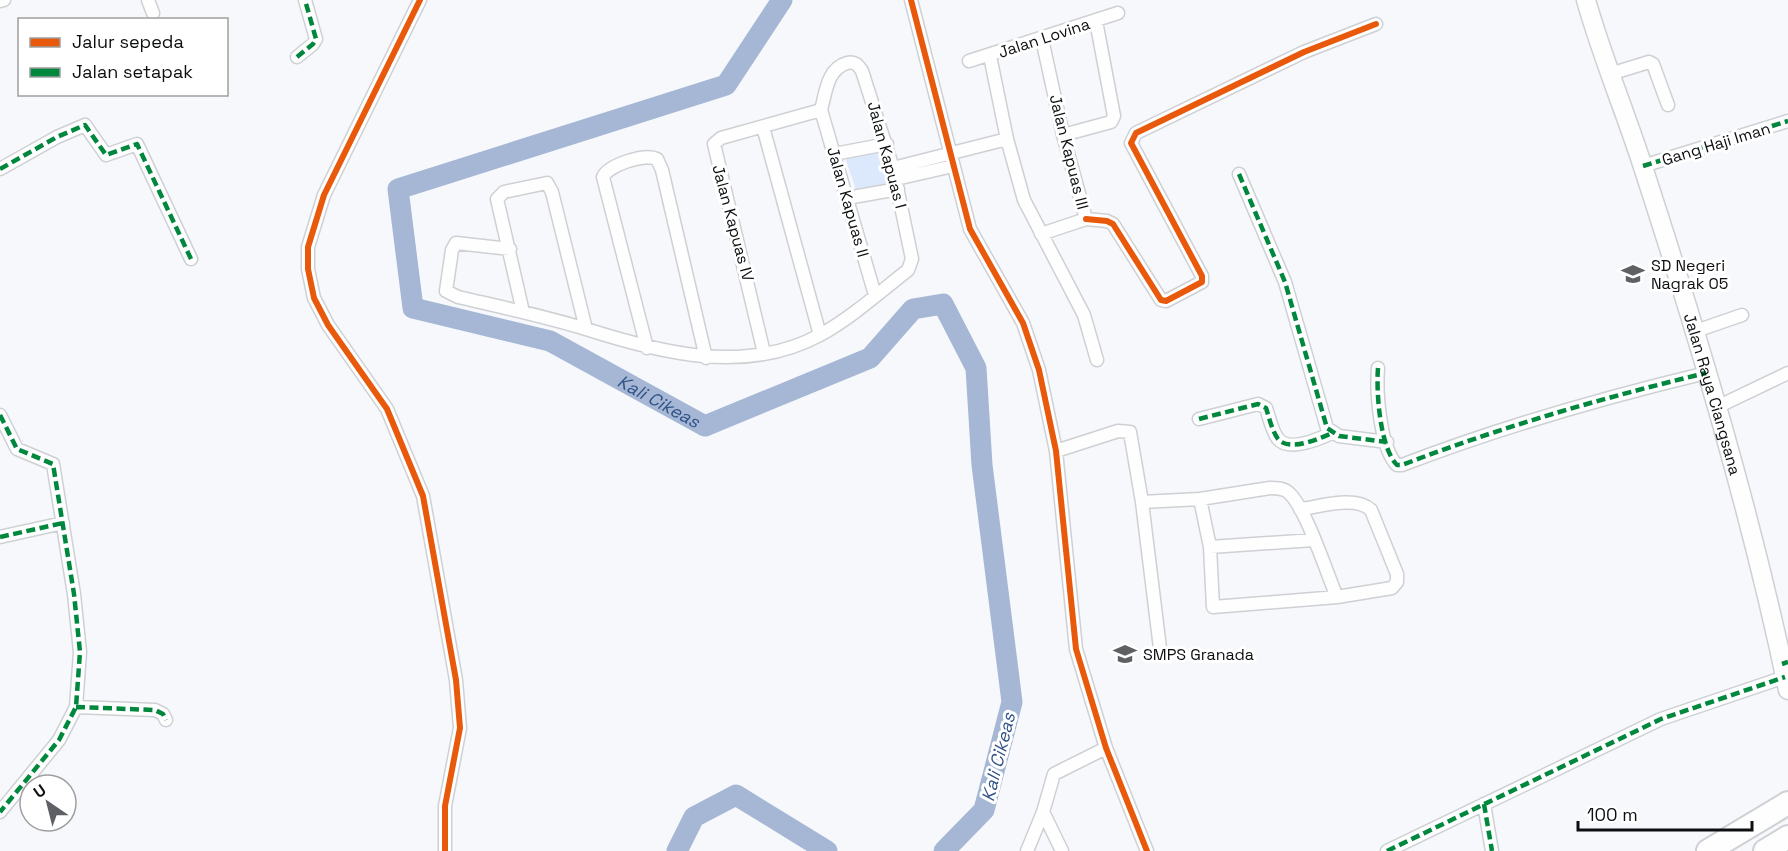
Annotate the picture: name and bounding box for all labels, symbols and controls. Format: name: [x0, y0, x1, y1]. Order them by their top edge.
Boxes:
street label: Jalan Lovina: [996, 13, 1092, 63]
legend: [18, 18, 228, 96]
text: Jalur sepeda: [72, 30, 184, 53]
text: Jalan setapak: [72, 60, 193, 83]
street label: Jalan Kapuas III: [1045, 92, 1093, 212]
street label: Jalan Kapuas I: [863, 99, 911, 211]
street label: Gang Haji Iman: [1659, 118, 1773, 170]
street label: Jalan Kapuas II: [822, 144, 874, 260]
street label: Jalan Kapuas IV: [707, 162, 759, 284]
place label: SD Negeri Nagrak 05: [1651, 255, 1728, 294]
school or university icon: SD Negeri Nagrak 05: [1620, 261, 1646, 287]
street label: Jalan Raya Ciangsana: [1679, 310, 1746, 477]
water label: Kali Cikeas: [614, 369, 705, 433]
school or university icon: SMPS Granada: [1112, 641, 1138, 667]
place label: SMPS Granada: [1143, 644, 1254, 665]
water label: Kali Cikeas: [976, 710, 1020, 804]
north arrow: [18, 773, 78, 833]
text: U: [29, 779, 50, 803]
scale bar: [1578, 794, 1752, 832]
text: 100 m: [1587, 803, 1638, 826]

